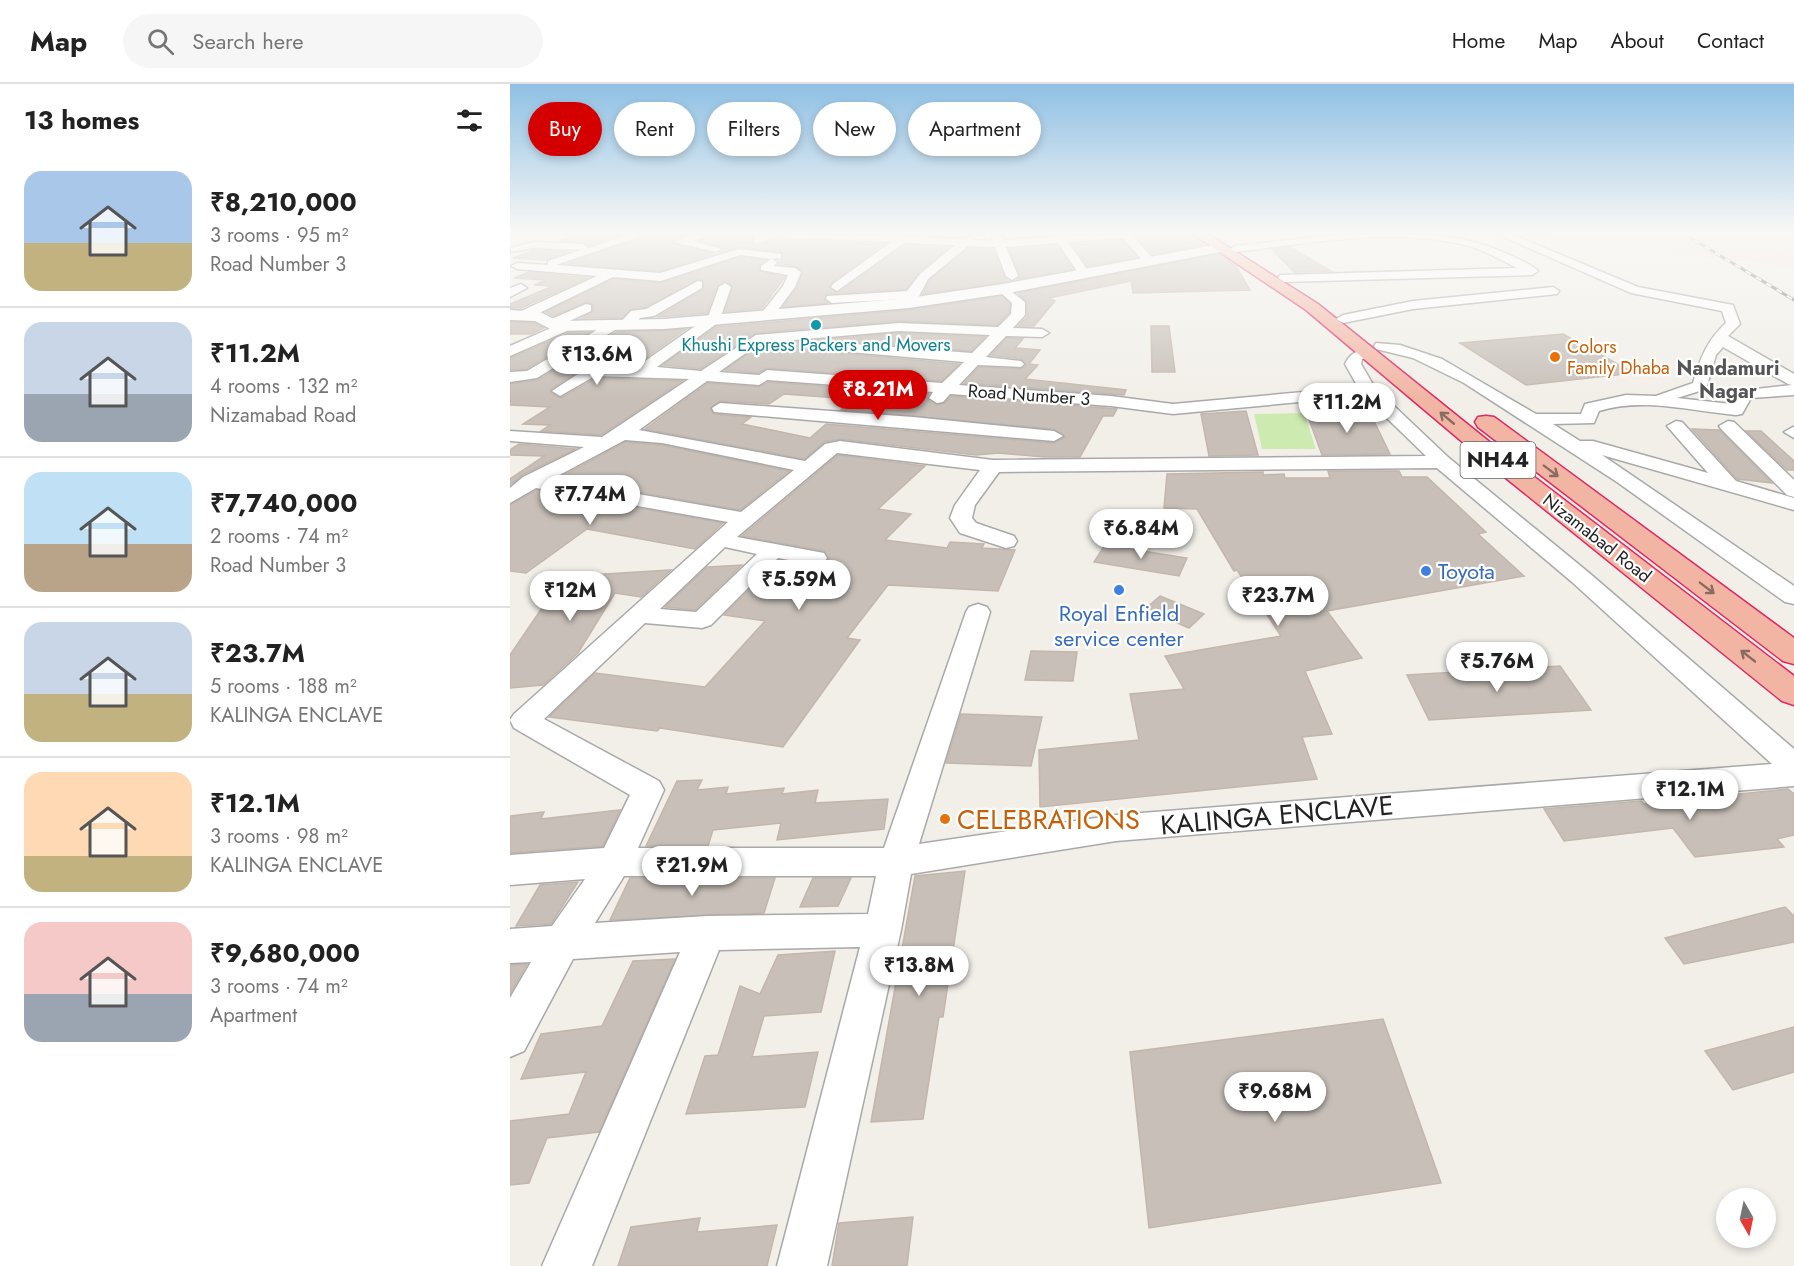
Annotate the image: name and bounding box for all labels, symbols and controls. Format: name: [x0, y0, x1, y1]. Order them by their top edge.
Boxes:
search box: [123, 14, 543, 68]
text: Map: [30, 21, 87, 62]
icon: search: [144, 25, 177, 58]
text: Search here: [192, 25, 304, 57]
text: Home: [1452, 26, 1505, 56]
text: Map: [1538, 26, 1578, 56]
text: About: [1611, 26, 1664, 56]
text: Contact: [1697, 26, 1764, 56]
text: 13 homes: [24, 101, 139, 139]
chip: Buy: [528, 102, 602, 156]
chip: Rent: [614, 102, 695, 156]
chip: Filters: [707, 102, 801, 156]
chip: New: [813, 102, 896, 156]
chip: Apartment: [908, 102, 1041, 156]
icon: filters: [453, 104, 486, 137]
text: ₹8,210,000: [210, 183, 357, 221]
icon: home: [72, 195, 144, 267]
text: 3 rooms · 95 m²: [210, 221, 348, 250]
text: Road Number 3: [210, 250, 346, 279]
marker: Khushi Express Packers and Movers: [809, 318, 823, 332]
place label: Khushi Express Packers and Movers: [681, 332, 951, 358]
text: ₹11.2M: [210, 334, 300, 372]
place label: Colors Family Dhaba: [1567, 334, 1670, 381]
pin: ₹13.6M: [548, 335, 646, 386]
text: ₹13.6M: [561, 340, 633, 369]
icon: home: [72, 346, 144, 418]
marker: Colors Family Dhaba: [1548, 350, 1562, 364]
district label: Nandamuri Nagar: [1677, 354, 1779, 406]
pin: ₹8.21M: [829, 370, 927, 421]
text: 4 rooms · 132 m²: [210, 372, 358, 401]
text: ₹8.21M: [842, 375, 914, 404]
street label: Road Number 3: [967, 378, 1091, 412]
pin: ₹11.2M: [1298, 383, 1396, 434]
text: ₹11.2M: [1312, 388, 1382, 417]
text: Nizamabad Road: [210, 401, 356, 430]
one-way arrow: [1439, 411, 1455, 424]
road number: NH44: [1460, 442, 1536, 478]
one-way arrow: [1542, 465, 1558, 477]
pin: ₹7.74M: [541, 475, 639, 526]
text: ₹7.74M: [554, 480, 626, 509]
text: ₹7,740,000: [210, 484, 357, 522]
street label: Nizamabad Road: [1537, 487, 1657, 589]
icon: home: [72, 496, 144, 568]
pin: ₹6.84M: [1092, 509, 1190, 560]
text: ₹6.84M: [1103, 514, 1179, 543]
text: 2 rooms · 74 m²: [210, 522, 348, 551]
text: Road Number 3: [210, 551, 346, 580]
place label: Toyota: [1438, 555, 1495, 587]
pin: ₹5.59M: [750, 560, 848, 611]
marker: Toyota: [1419, 564, 1433, 578]
text: ₹5.59M: [762, 565, 836, 594]
pin: ₹12M: [534, 571, 606, 622]
text: ₹12M: [544, 576, 596, 605]
pin: ₹23.7M: [1229, 576, 1327, 627]
text: ₹23.7M: [1242, 581, 1315, 610]
one-way arrow: [1698, 582, 1714, 595]
marker: Royal Enfield service center: [1112, 583, 1126, 597]
place label: Royal Enfield service center: [1054, 597, 1184, 654]
text: ₹23.7M: [210, 634, 305, 672]
pin: ₹5.76M: [1448, 642, 1546, 693]
icon: home: [72, 646, 144, 718]
text: ₹5.76M: [1460, 647, 1534, 676]
one-way arrow: [1740, 650, 1756, 663]
text: 5 rooms · 188 m²: [210, 672, 357, 701]
text: KALINGA ENCLAVE: [210, 701, 383, 730]
pin: ₹12.1M: [1641, 770, 1739, 821]
text: ₹12.1M: [1655, 775, 1725, 804]
text: ₹12.1M: [210, 784, 300, 822]
street label: KALINGA ENCLAVE: [1159, 785, 1395, 845]
icon: home: [72, 796, 144, 868]
place label: CELEBRATIONS: [957, 800, 1140, 839]
marker: CELEBRATIONS: [938, 812, 952, 826]
text: 3 rooms · 98 m²: [210, 822, 348, 851]
pin: ₹21.9M: [643, 846, 741, 897]
text: KALINGA ENCLAVE: [210, 851, 383, 880]
text: ₹21.9M: [656, 851, 728, 880]
text: ₹9,680,000: [210, 934, 360, 972]
icon: home: [72, 946, 144, 1018]
pin: ₹13.8M: [870, 946, 968, 997]
text: ₹13.8M: [884, 951, 954, 980]
text: 3 rooms · 74 m²: [210, 972, 348, 1001]
text: Apartment: [210, 1001, 297, 1030]
pin: ₹9.68M: [1226, 1072, 1324, 1123]
text: ₹9.68M: [1238, 1077, 1312, 1106]
north arrow: [1716, 1188, 1776, 1248]
map controls: [1716, 1188, 1776, 1248]

